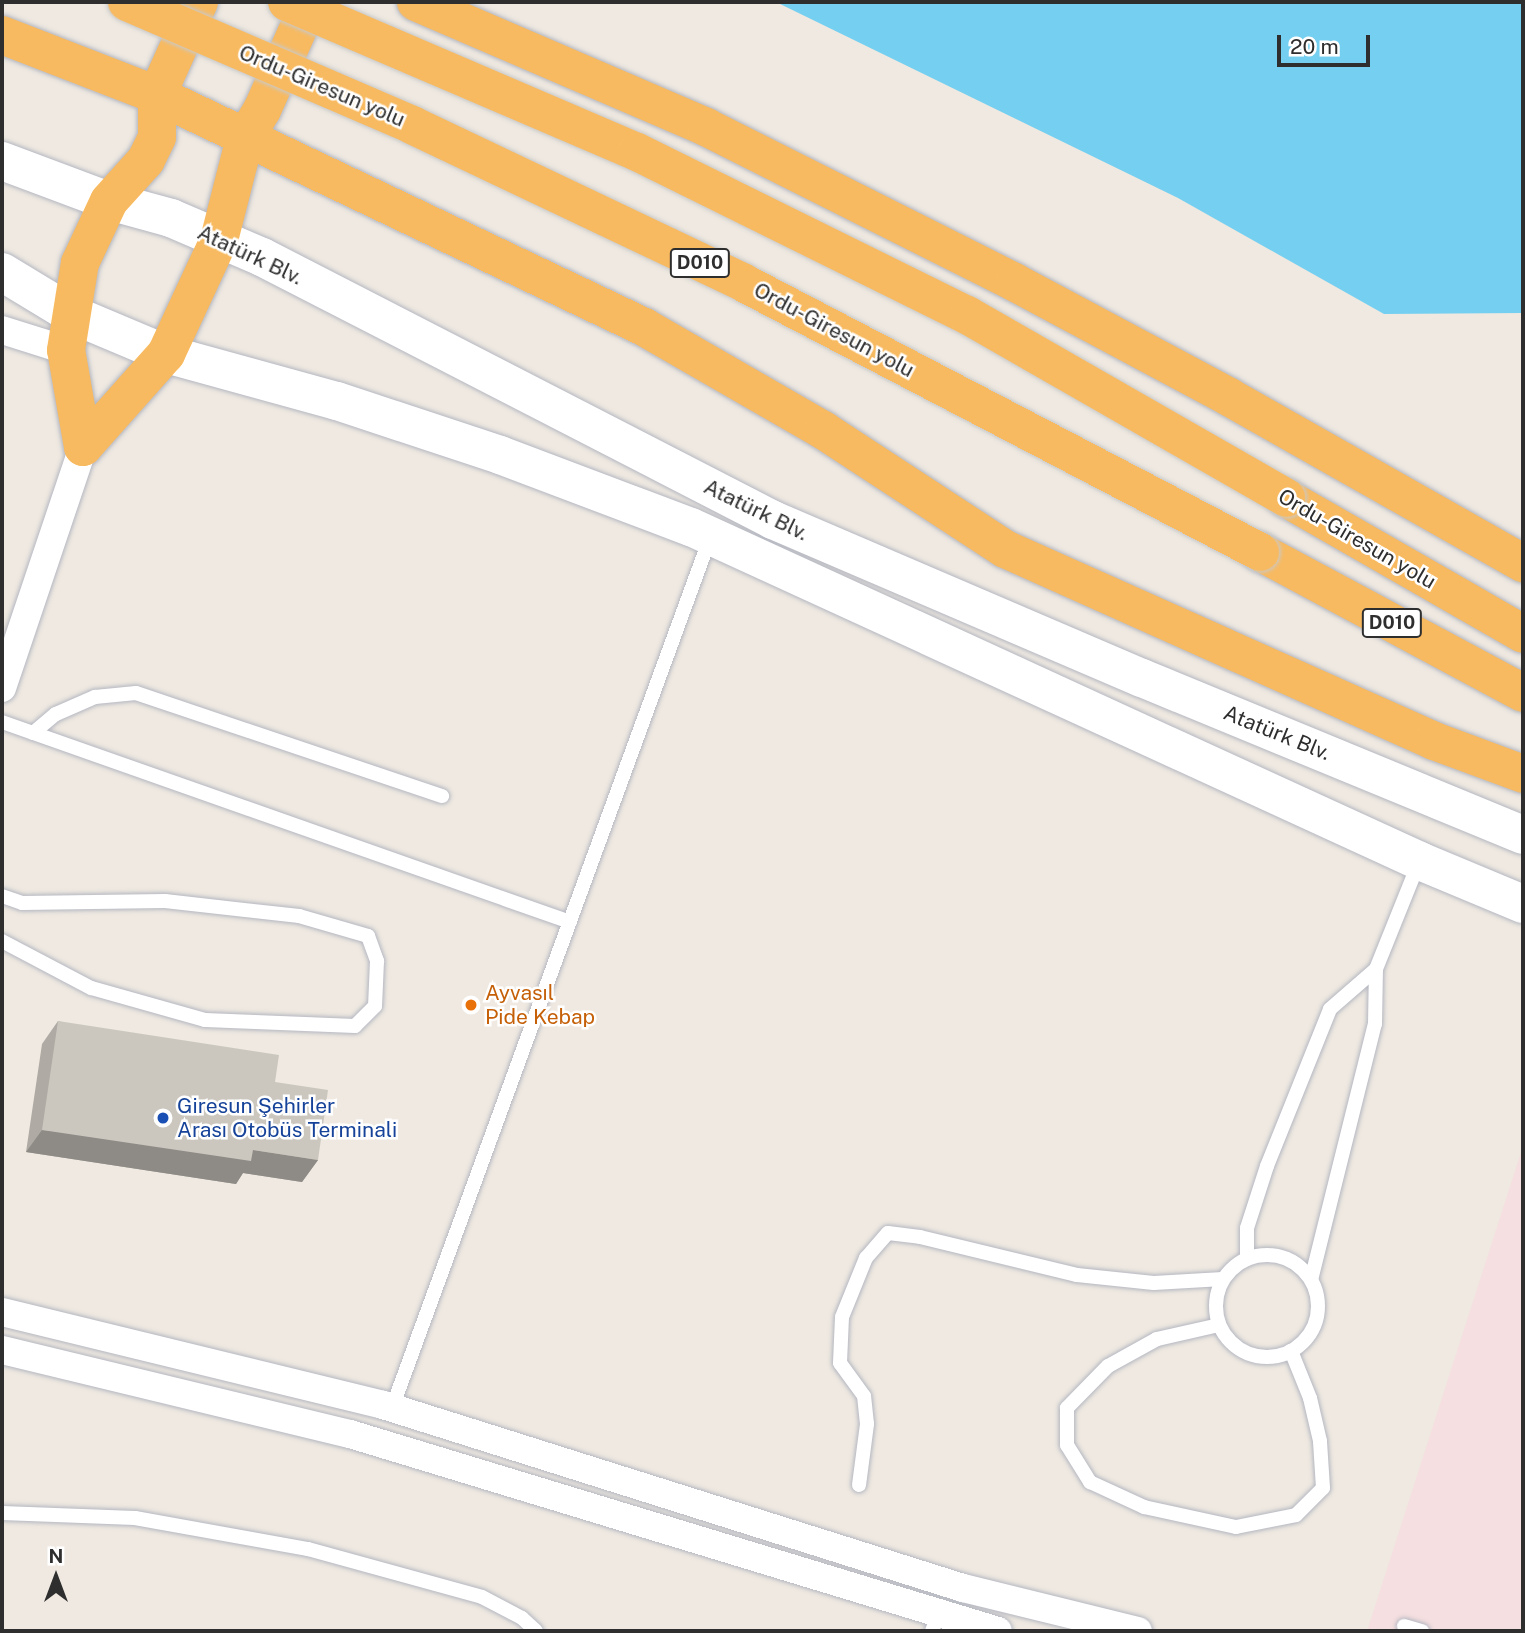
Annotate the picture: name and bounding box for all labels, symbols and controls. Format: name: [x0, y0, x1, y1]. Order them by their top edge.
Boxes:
scale bar: [1280, 21, 1373, 65]
text: 20 m: [1290, 34, 1339, 59]
street label: Ordu-Giresun yolu: [235, 40, 409, 132]
street label: Atatürk Blv.: [194, 220, 306, 290]
road number: D010: [668, 247, 732, 278]
street label: Ordu-Giresun yolu: [750, 277, 918, 383]
street label: Atatürk Blv.: [700, 474, 812, 546]
street label: Ordu-Giresun yolu: [1274, 484, 1440, 594]
road number: D010: [1360, 608, 1424, 638]
street label: Atatürk Blv.: [1220, 700, 1334, 766]
place label: Ayvasıl Pide Kebap: [485, 980, 595, 1030]
marker: Ayvasıl Pide Kebap: [463, 997, 479, 1013]
place label: Giresun Şehirler Arası Otobüs Terminali: [177, 1093, 397, 1143]
marker: Giresun Şehirler Arası Otobüs Terminali: [155, 1110, 171, 1126]
north arrow: [21, 1542, 91, 1612]
text: N: [49, 1545, 63, 1567]

